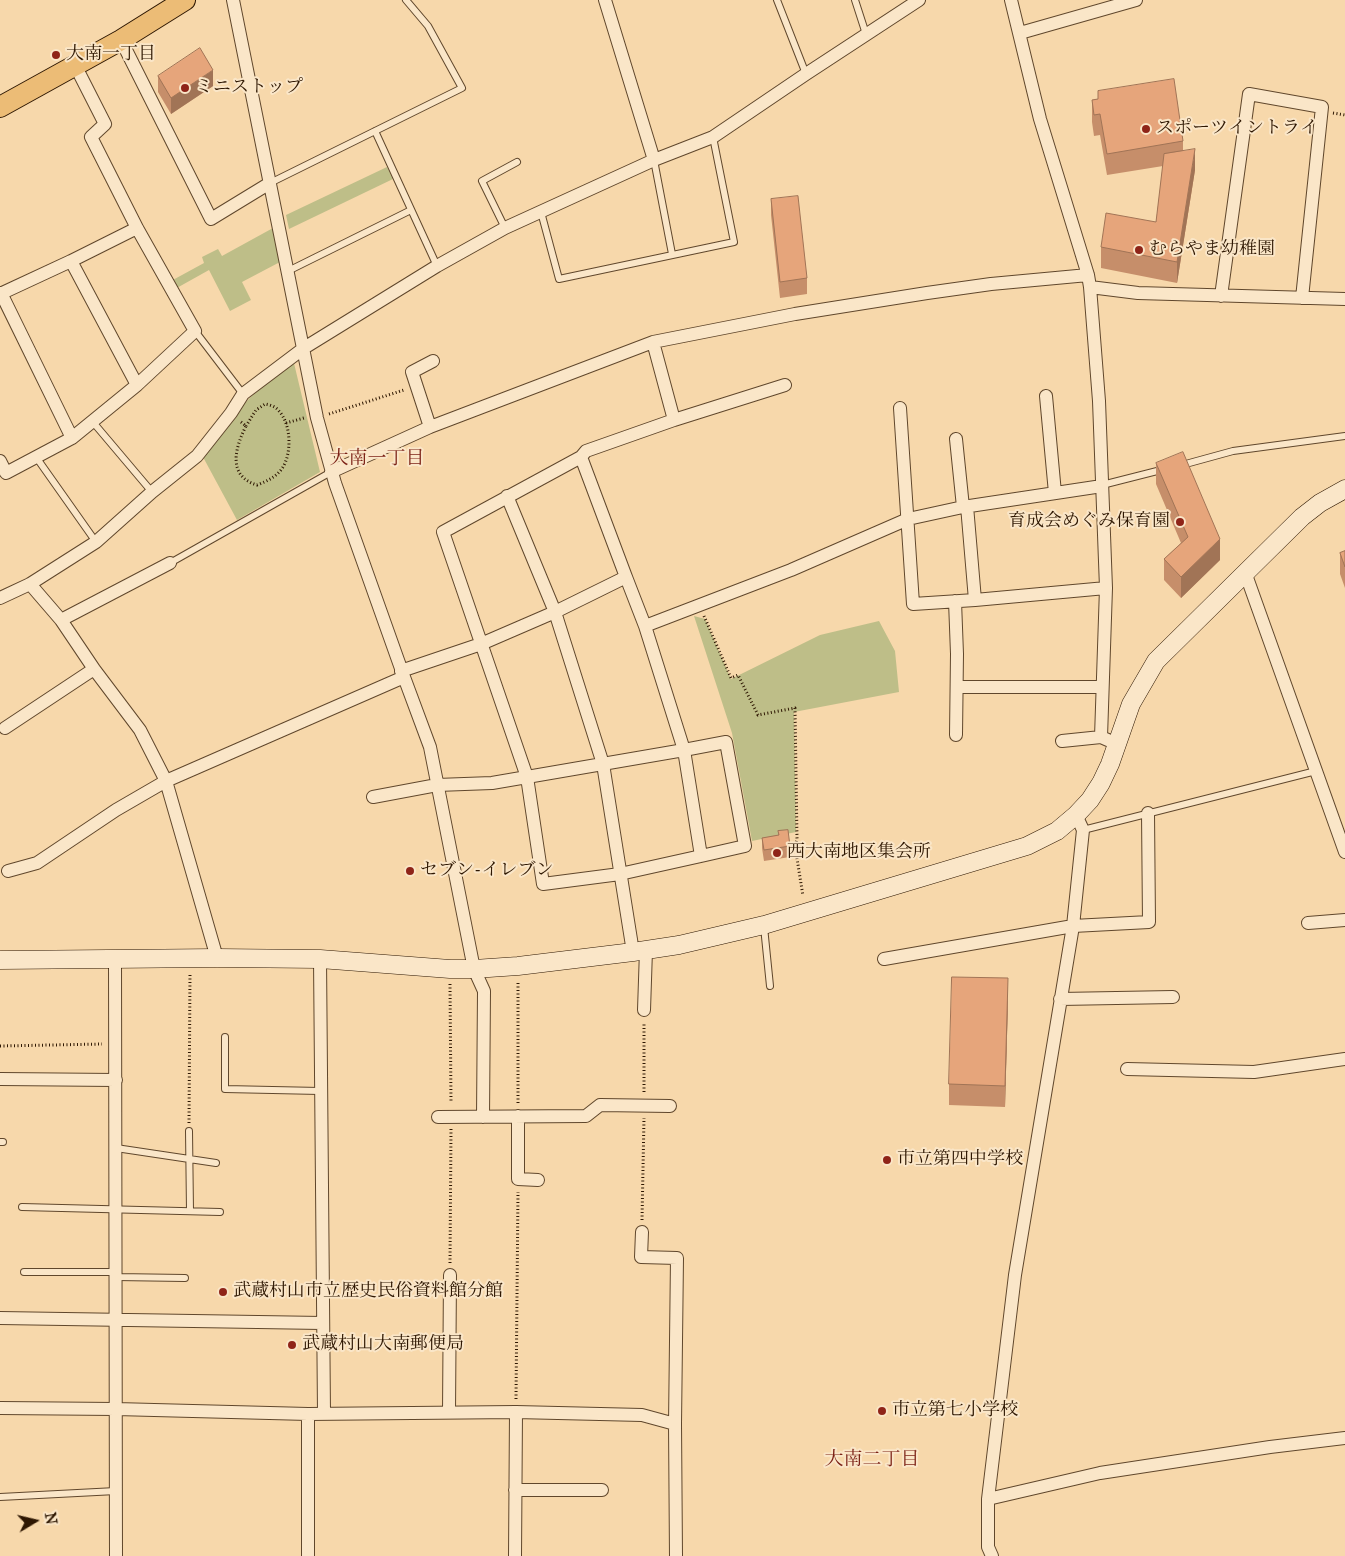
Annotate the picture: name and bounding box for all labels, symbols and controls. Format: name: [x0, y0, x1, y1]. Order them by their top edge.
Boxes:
place label: 大南一丁目: [66, 44, 156, 66]
marker: 大南一丁目: [50, 49, 62, 61]
place label: ミニストップ: [195, 77, 303, 99]
marker: ミニストップ: [179, 82, 191, 94]
place label: スポーツイントライ: [1156, 118, 1318, 140]
marker: スポーツイントライ: [1140, 123, 1152, 135]
place label: むらやま幼稚園: [1149, 239, 1275, 261]
marker: むらやま幼稚園: [1133, 244, 1145, 256]
district label: 大南一丁目: [330, 448, 424, 470]
place label: 育成会めぐみ保育園: [1008, 511, 1170, 533]
marker: 育成会めぐみ保育園: [1174, 516, 1186, 528]
place label: 西大南地区集会所: [787, 842, 931, 864]
marker: 西大南地区集会所: [771, 847, 783, 859]
place label: セブン-イレブン: [420, 860, 553, 882]
marker: セブン-イレブン: [404, 865, 416, 877]
place label: 市立第四中学校: [897, 1149, 1023, 1171]
marker: 市立第四中学校: [881, 1154, 893, 1166]
place label: 武蔵村山市立歴史民俗資料館分館: [233, 1281, 503, 1303]
marker: 武蔵村山市立歴史民俗資料館分館: [217, 1286, 229, 1298]
place label: 武蔵村山大南郵便局: [302, 1334, 464, 1356]
marker: 武蔵村山大南郵便局: [286, 1339, 298, 1351]
place label: 市立第七小学校: [892, 1400, 1018, 1422]
marker: 市立第七小学校: [876, 1405, 888, 1417]
district label: 大南二丁目: [825, 1449, 919, 1471]
north arrow: [10, 1496, 60, 1546]
text: N: [41, 1511, 60, 1526]

